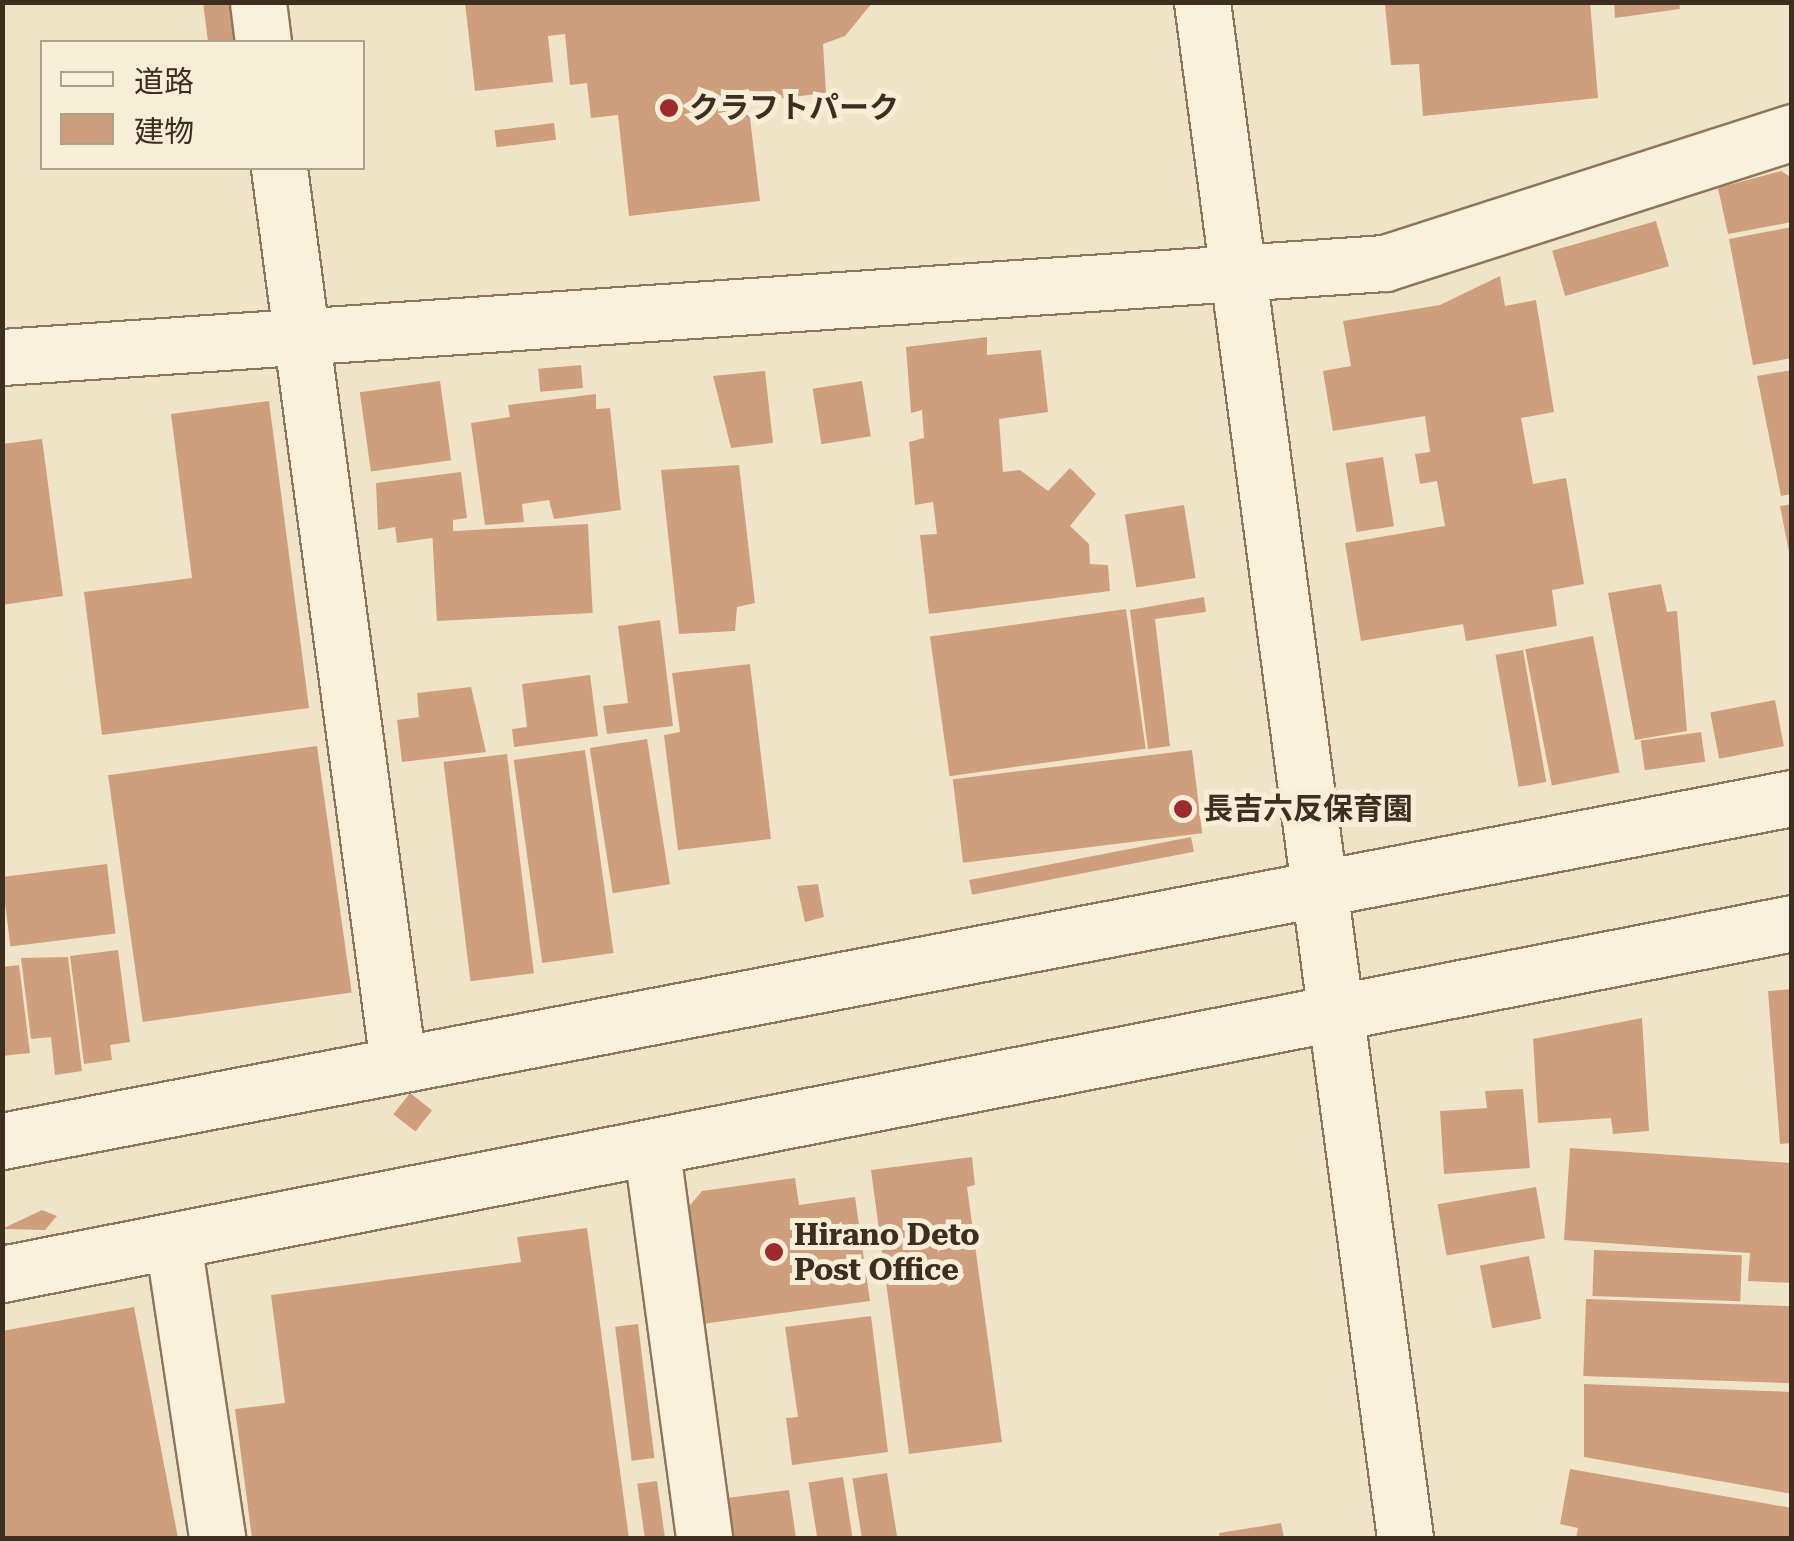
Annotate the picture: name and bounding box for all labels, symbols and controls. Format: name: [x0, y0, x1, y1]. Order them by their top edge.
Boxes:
legend: [40, 40, 365, 170]
text: 道路: [134, 64, 194, 99]
place label: クラフトパーク: [689, 90, 899, 126]
marker: クラフトパーク: [658, 97, 680, 119]
text: 建物: [134, 114, 194, 149]
place label: 長吉六反保育園: [1203, 791, 1413, 827]
marker: 長吉六反保育園: [1172, 798, 1194, 820]
place label: Hirano Deto Post Office: [794, 1217, 980, 1288]
marker: Hirano Deto Post Office: [763, 1241, 785, 1263]

